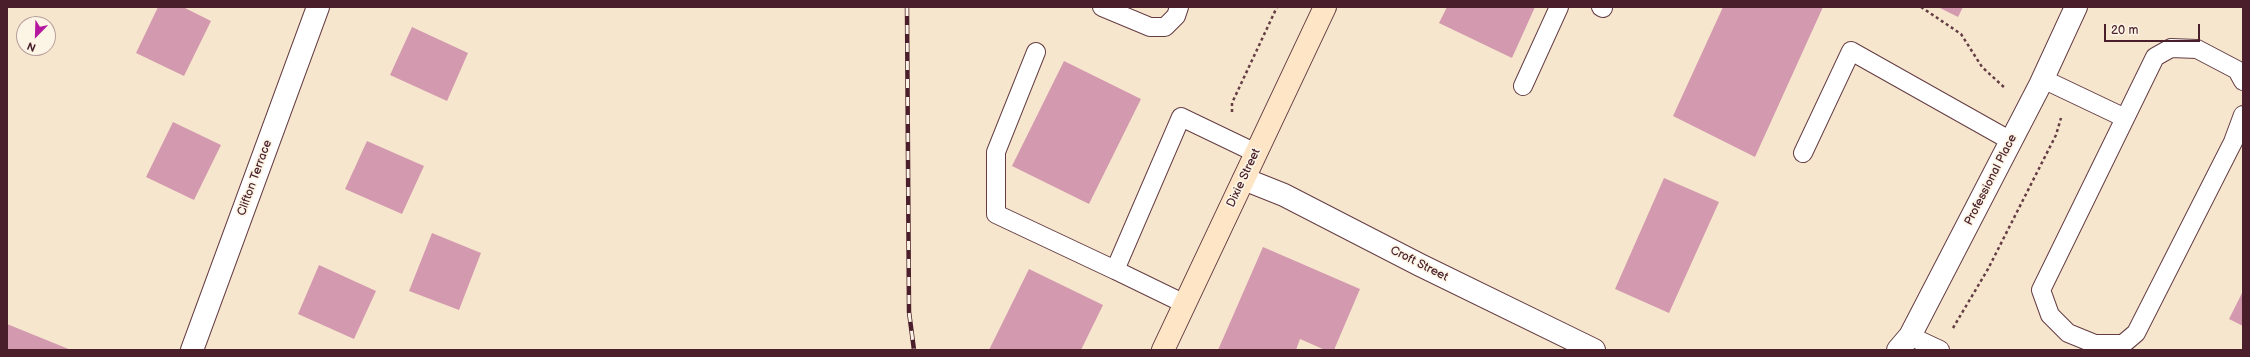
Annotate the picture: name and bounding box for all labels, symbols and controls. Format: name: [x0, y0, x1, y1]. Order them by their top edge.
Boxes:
north arrow: [16, 16, 56, 56]
scale bar: [2106, 16, 2202, 42]
text: 20 m: [2111, 23, 2138, 38]
text: N: [25, 39, 38, 54]
street label: Professional Place: [1962, 132, 2020, 228]
street label: Clifton Terrace: [235, 138, 275, 218]
street label: Dixie Street: [1224, 146, 1264, 210]
street label: Croft Street: [1388, 243, 1450, 285]

